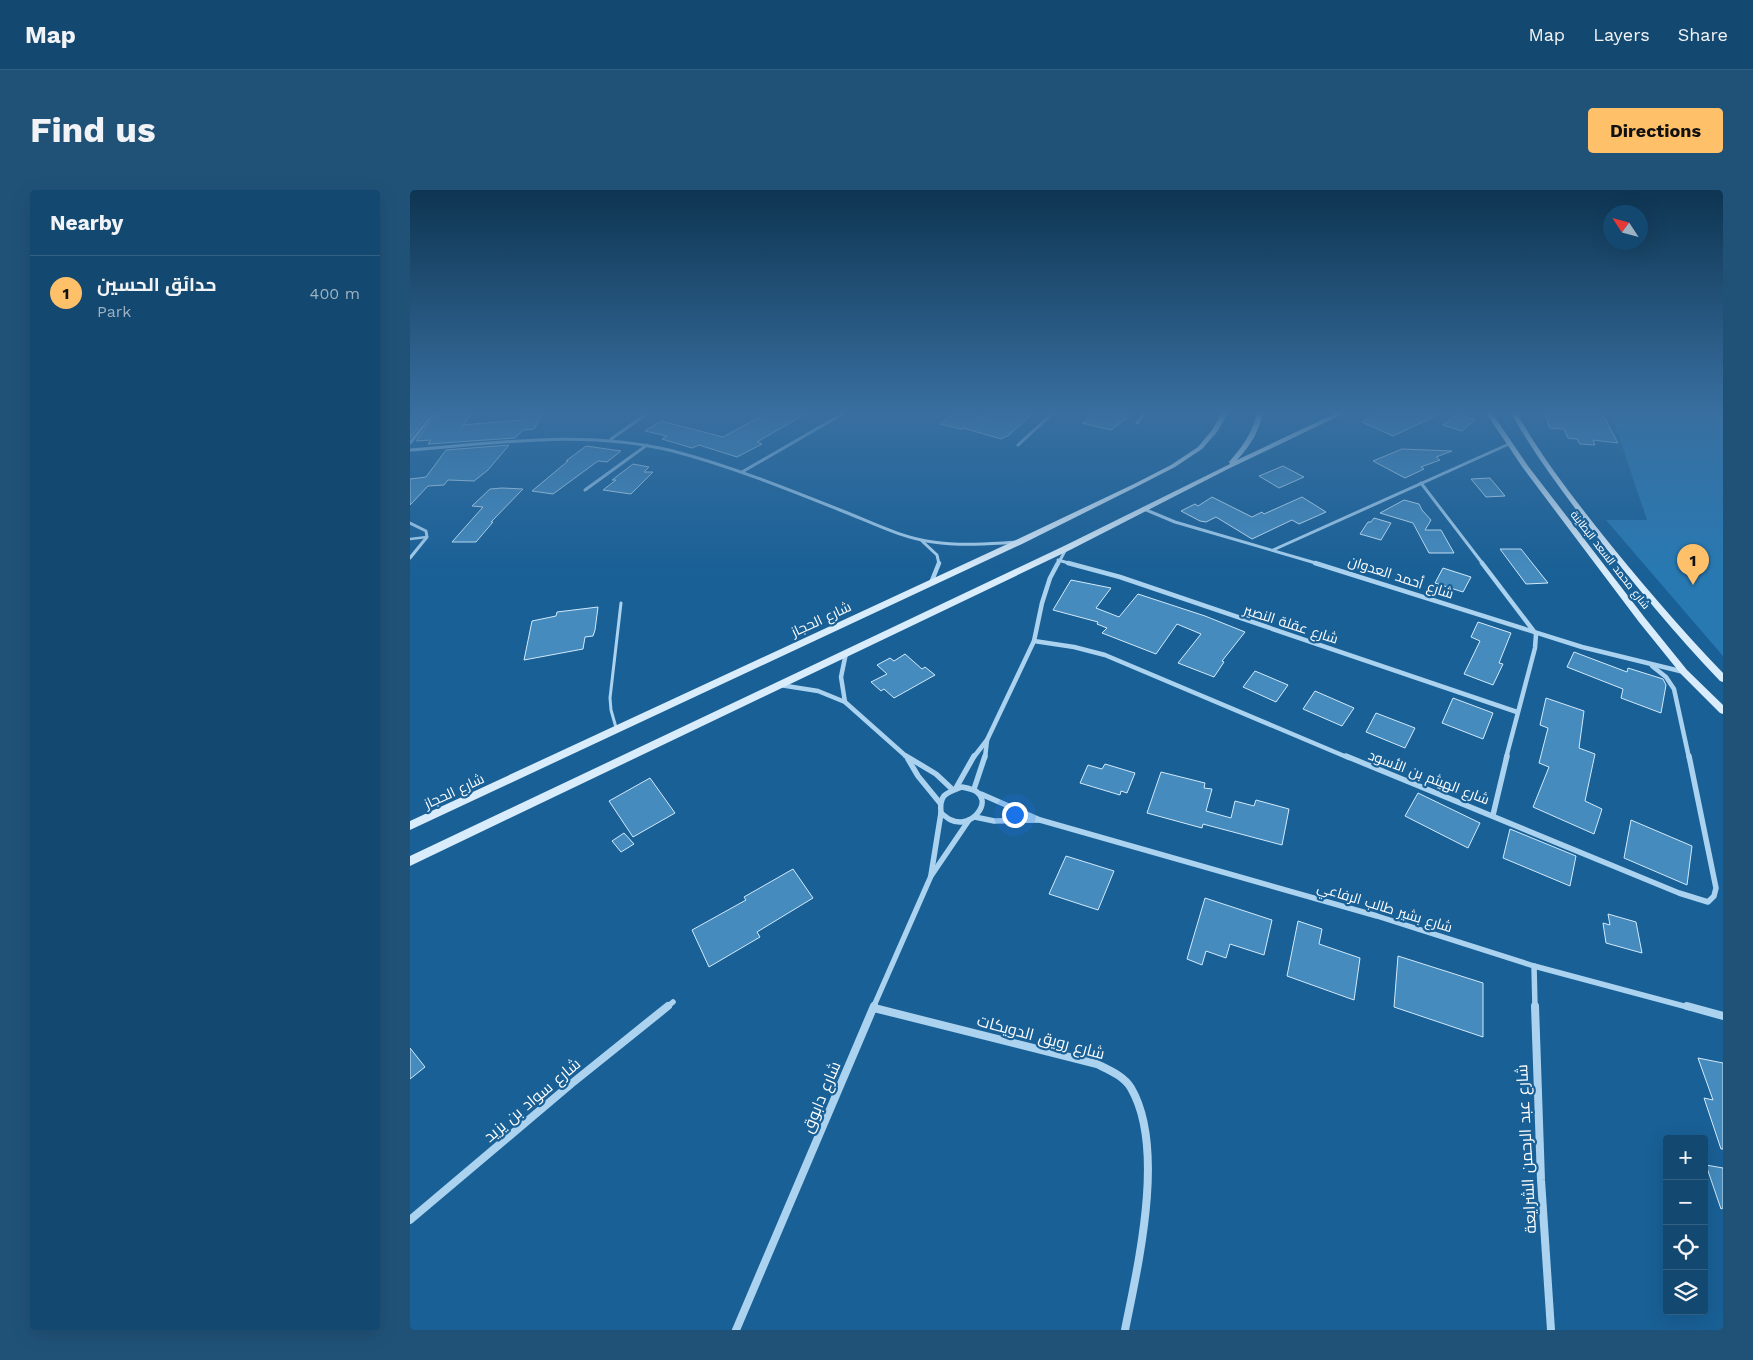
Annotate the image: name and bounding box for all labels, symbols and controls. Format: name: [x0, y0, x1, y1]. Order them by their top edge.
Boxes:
text: Map: [25, 21, 76, 49]
text: Map: [1528, 24, 1565, 45]
text: Layers: [1593, 24, 1650, 45]
text: Share: [1678, 24, 1728, 45]
button: Directions: [1588, 108, 1723, 153]
text: Find us: [30, 109, 156, 151]
north arrow: [1603, 205, 1648, 250]
text: Nearby: [50, 210, 123, 235]
text: حدائق الحسين: [97, 273, 216, 296]
text: 1: [63, 284, 69, 303]
text: 400 m: [310, 284, 360, 303]
text: Park: [97, 302, 131, 321]
street label: شارع محمد السعد البطاينة: [1567, 508, 1652, 612]
pin: 1: [1677, 544, 1709, 585]
street label: شارع أحمد العدوان: [1346, 551, 1456, 603]
street label: شارع الحجاز: [788, 598, 854, 641]
street label: شارع عقلة النصير: [1241, 601, 1340, 648]
street label: شارع الهيثم بن الأسود: [1365, 747, 1492, 809]
street label: شارع الحجاز: [421, 770, 487, 813]
your location: [1002, 802, 1028, 828]
street label: شارع بشير طالب الرفاعي: [1314, 879, 1455, 939]
street label: شارع رويق الدويكات: [974, 1011, 1107, 1065]
street label: شارع سواد بن يزيد: [480, 1054, 586, 1148]
street label: شارع دابوق: [797, 1058, 846, 1136]
street label: شارع عبد الرحمن الشرايعة: [1512, 1064, 1542, 1234]
map controls: [1663, 1135, 1708, 1315]
button: +: [1663, 1135, 1708, 1180]
button: −: [1663, 1180, 1708, 1225]
button: locate: [1663, 1225, 1708, 1270]
button: layers: [1663, 1270, 1708, 1315]

